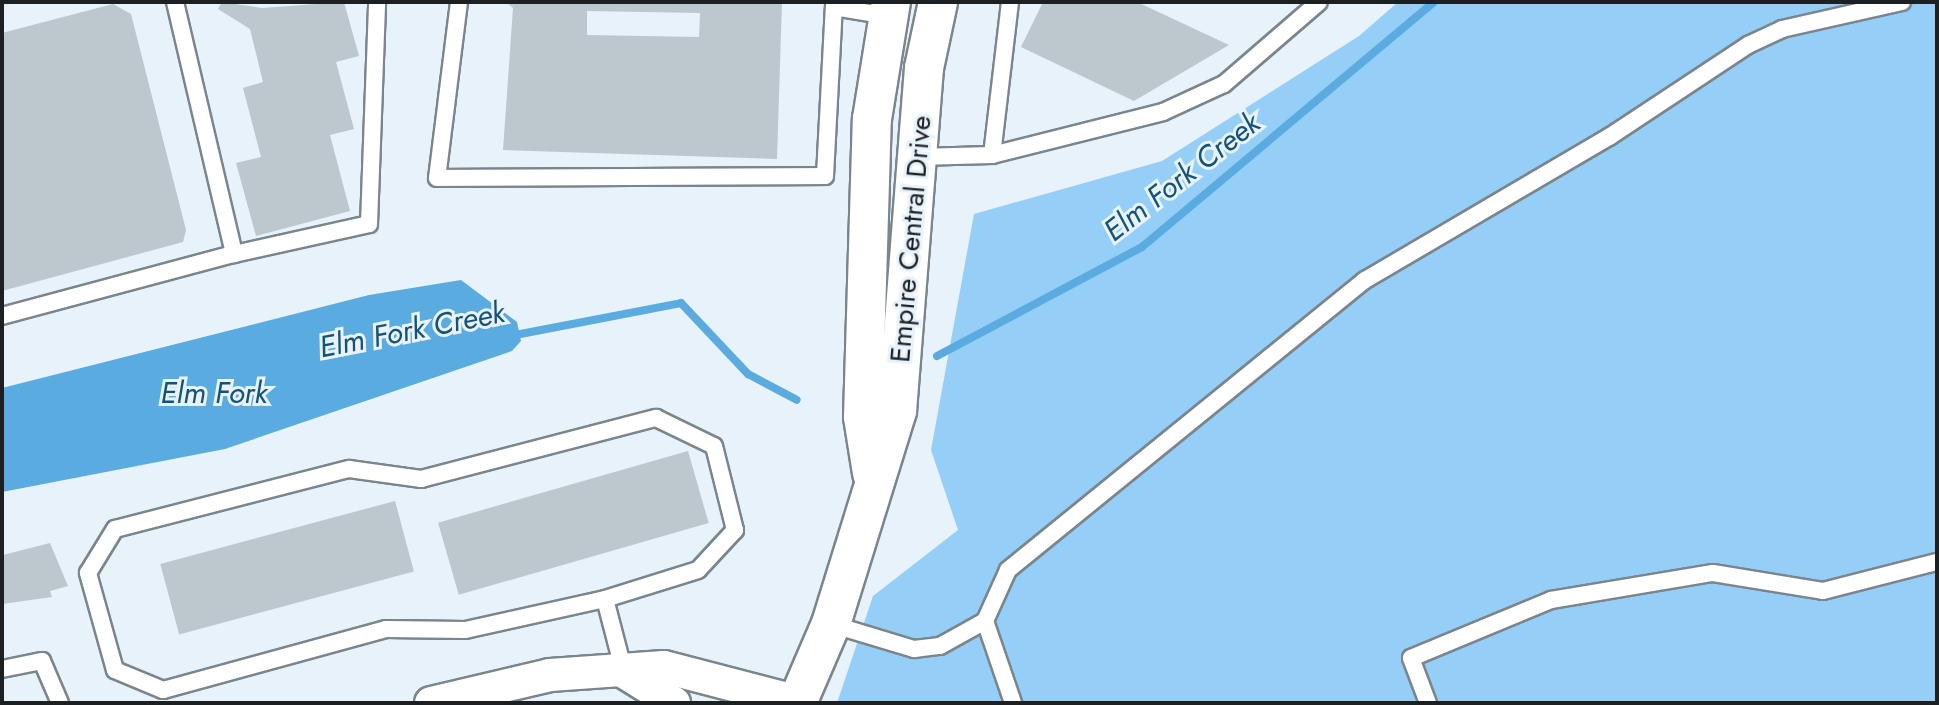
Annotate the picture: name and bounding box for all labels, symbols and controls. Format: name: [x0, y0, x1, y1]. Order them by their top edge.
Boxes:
water label: Elm Fork Creek: [1097, 105, 1267, 249]
street label: Empire Central Drive: [883, 114, 939, 364]
water label: Elm Fork Creek: [316, 294, 508, 366]
water label: Elm Fork: [161, 375, 267, 411]

